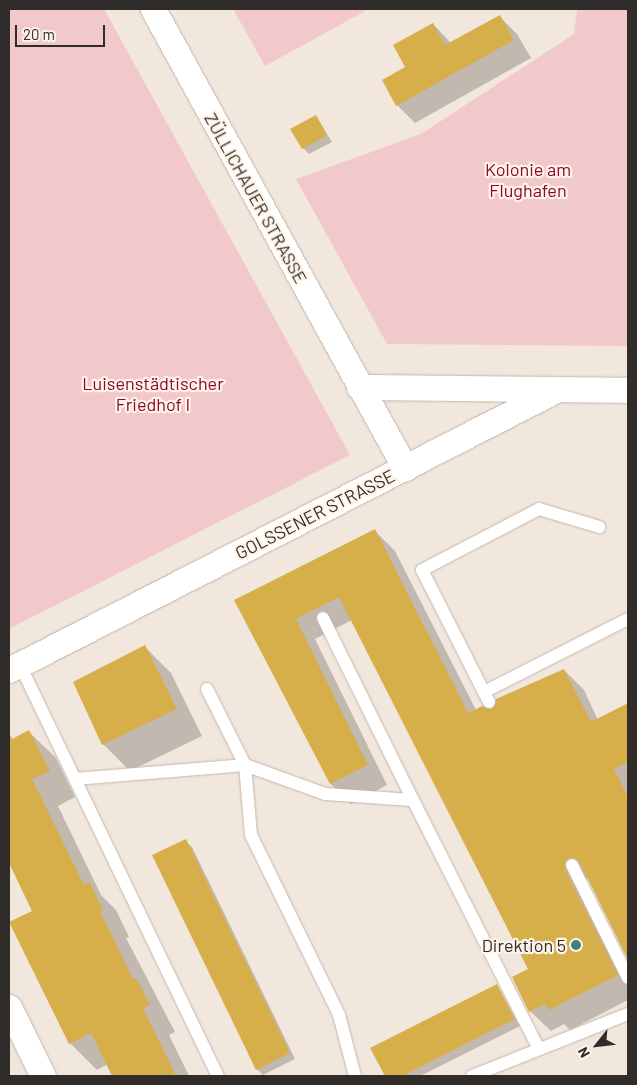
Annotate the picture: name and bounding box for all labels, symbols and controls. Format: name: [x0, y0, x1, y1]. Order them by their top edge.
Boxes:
scale bar: [18, 15, 108, 47]
text: 20 m: [23, 25, 55, 43]
street label: ZÜLLICHAUER STRASSE: [200, 109, 312, 287]
park label: Kolonie am Flughafen: [485, 159, 571, 202]
park label: Luisenstädtischer Friedhof I: [82, 373, 224, 416]
street label: GOLSSENER STRASSE: [232, 464, 398, 564]
place label: Direktion 5: [482, 934, 566, 956]
marker: Direktion 5: [570, 939, 582, 951]
north arrow: [572, 1020, 622, 1070]
text: N: [574, 1044, 593, 1061]

